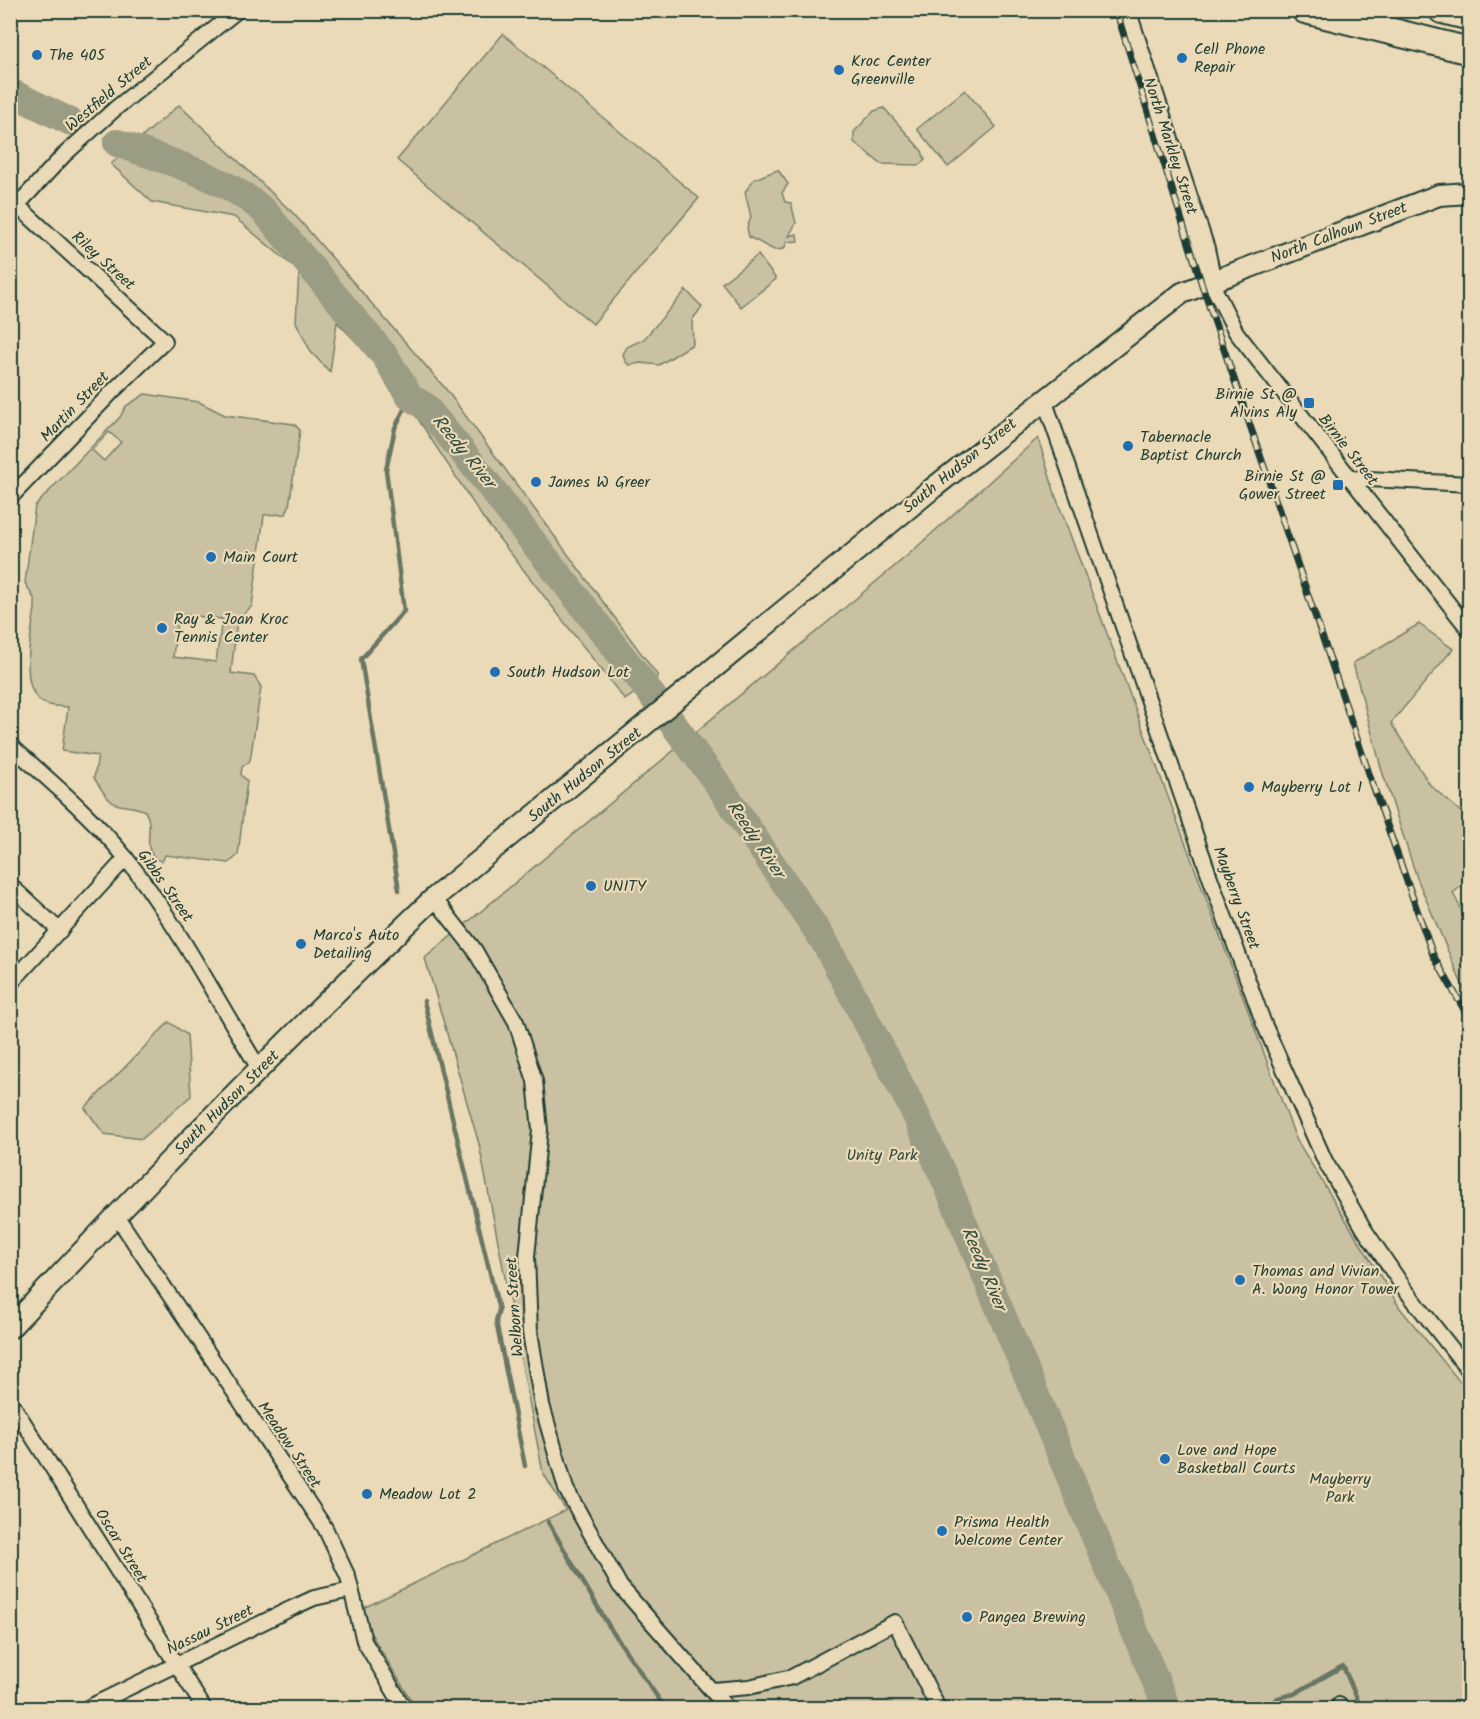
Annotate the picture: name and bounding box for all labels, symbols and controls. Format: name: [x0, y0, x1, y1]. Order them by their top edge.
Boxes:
place label: Cell Phone Repair: [1194, 37, 1265, 80]
place label: The 405: [49, 43, 107, 68]
marker: The 405: [30, 48, 44, 62]
street label: Westfield Street: [60, 49, 159, 138]
place label: Kroc Center Greenville: [851, 49, 932, 92]
marker: Cell Phone Repair: [1175, 51, 1189, 65]
marker: Kroc Center Greenville: [832, 63, 846, 77]
street label: North Markley Street: [1136, 74, 1204, 219]
street label: North Calhoun Street: [1267, 195, 1412, 271]
street label: Riley Street: [65, 225, 141, 297]
street label: Martin Street: [34, 365, 116, 448]
place label: Birnie St @ Alvins Aly: [1215, 382, 1297, 425]
marker: Birnie St @ Alvins Aly: [1302, 396, 1316, 410]
street label: Birnie Street: [1312, 408, 1385, 492]
water label: Reedy River: [424, 409, 504, 498]
street label: South Hudson Street: [897, 412, 1023, 520]
place label: Tabernacle Baptist Church: [1140, 425, 1242, 468]
marker: Tabernacle Baptist Church: [1121, 439, 1135, 453]
place label: Birnie St @ Gower Street: [1239, 464, 1327, 507]
place label: James W Greer: [548, 470, 652, 495]
marker: James W Greer: [529, 475, 543, 489]
marker: Birnie St @ Gower Street: [1331, 478, 1345, 492]
place label: Main Court: [223, 545, 299, 570]
marker: Main Court: [204, 550, 218, 564]
place label: Ray & Joan Kroc Tennis Center: [174, 607, 289, 650]
marker: Ray & Joan Kroc Tennis Center: [155, 621, 169, 635]
place label: South Hudson Lot: [507, 660, 630, 685]
marker: South Hudson Lot: [488, 665, 502, 679]
street label: South Hudson Street: [522, 721, 648, 829]
place label: Mayberry Lot 1: [1261, 775, 1362, 800]
marker: Mayberry Lot 1: [1242, 780, 1256, 794]
water label: Reedy River: [718, 795, 794, 888]
street label: Mayberry Street: [1206, 843, 1267, 954]
street label: Gibbs Street: [131, 844, 200, 928]
place label: UNITY: [603, 874, 647, 899]
marker: UNITY: [584, 879, 598, 893]
place label: Marco's Auto Detailing: [313, 923, 399, 966]
marker: Marco's Auto Detailing: [294, 937, 308, 951]
street label: South Hudson Street: [168, 1044, 286, 1162]
park label: Unity Park: [846, 1143, 918, 1168]
water label: Reedy River: [952, 1223, 1015, 1319]
street label: Welborn Street: [499, 1255, 531, 1358]
place label: Thomas and Vivian A. Wong Honor Tower: [1252, 1259, 1400, 1302]
marker: Thomas and Vivian A. Wong Honor Tower: [1233, 1273, 1247, 1287]
street label: Meadow Street: [251, 1396, 328, 1494]
place label: Love and Hope Basketball Courts: [1177, 1438, 1296, 1481]
marker: Love and Hope Basketball Courts: [1158, 1452, 1172, 1466]
park label: Mayberry Park: [1309, 1467, 1371, 1510]
place label: Meadow Lot 2: [379, 1482, 477, 1507]
marker: Meadow Lot 2: [360, 1487, 374, 1501]
street label: Oscar Street: [88, 1504, 154, 1589]
place label: Prisma Health Welcome Center: [954, 1510, 1064, 1553]
marker: Prisma Health Welcome Center: [935, 1524, 949, 1538]
street label: Nassau Street: [162, 1598, 259, 1662]
place label: Pangea Brewing: [979, 1605, 1086, 1630]
marker: Pangea Brewing: [960, 1610, 974, 1624]

